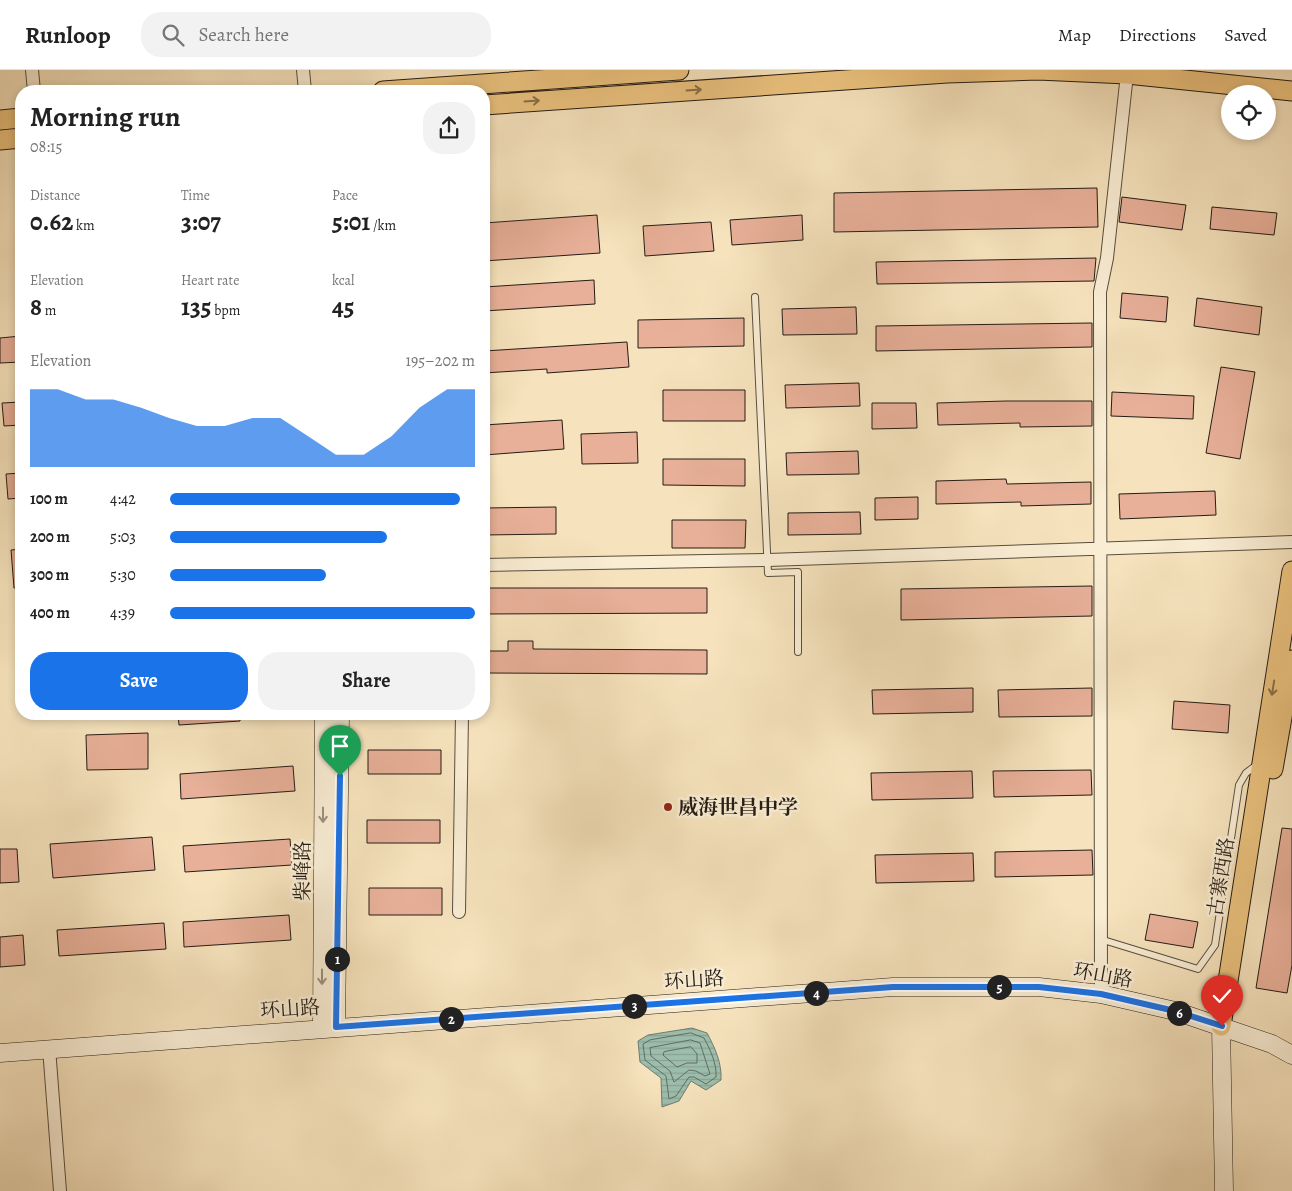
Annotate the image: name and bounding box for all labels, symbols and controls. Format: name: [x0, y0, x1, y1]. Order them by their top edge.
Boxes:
search box: [141, 12, 491, 57]
text: Runloop: [25, 19, 111, 51]
icon: search: [159, 21, 187, 49]
text: Search here: [199, 22, 289, 48]
text: Map: [1058, 23, 1091, 47]
text: Directions: [1119, 23, 1196, 47]
text: Saved: [1224, 23, 1267, 47]
one-way arrow: [686, 85, 702, 94]
map controls: [1221, 85, 1276, 140]
button: locate: [1221, 85, 1276, 140]
one-way arrow: [524, 97, 540, 106]
text: Morning run: [30, 98, 180, 136]
button: share: [423, 102, 475, 154]
text: 08:15: [30, 136, 62, 158]
text: Distance: [30, 186, 80, 205]
text: Time: [181, 186, 210, 205]
text: Pace: [332, 186, 358, 205]
text: 0.62: [30, 205, 73, 239]
text: 3:07: [181, 205, 221, 239]
text: 5:01: [332, 205, 370, 239]
text: km: [73, 216, 95, 235]
text: /km: [370, 216, 396, 235]
text: Elevation: [30, 271, 84, 290]
text: Heart rate: [181, 271, 239, 290]
text: kcal: [332, 271, 354, 290]
text: 8: [30, 290, 42, 324]
text: 135: [181, 290, 211, 324]
text: 45: [332, 290, 354, 324]
text: m: [42, 301, 56, 320]
text: bpm: [211, 301, 240, 320]
text: Elevation: [30, 350, 91, 372]
text: 195–202 m: [405, 350, 475, 372]
text: 100 m: [30, 488, 68, 510]
text: 4:42: [110, 488, 136, 510]
text: 200 m: [30, 526, 70, 548]
text: 5:03: [110, 526, 136, 548]
text: 300 m: [30, 564, 69, 586]
text: 5:30: [110, 564, 136, 586]
text: 400 m: [30, 602, 70, 624]
text: 4:39: [110, 602, 135, 624]
button: Save: [30, 652, 248, 710]
button: Share: [258, 652, 475, 710]
one-way arrow: [1268, 680, 1278, 696]
pin: [319, 725, 361, 776]
icon: arrive: [326, 732, 354, 760]
place label: 威海世昌中学: [678, 794, 798, 821]
marker: 威海世昌中学: [662, 801, 674, 813]
one-way arrow: [318, 806, 328, 823]
street label: 古寨西路: [1201, 835, 1241, 919]
street label: 柴峰路: [289, 841, 316, 901]
pin: 1: [324, 946, 350, 972]
text: 1: [335, 950, 340, 969]
street label: 环山路: [1071, 956, 1135, 994]
street label: 环山路: [663, 964, 725, 996]
one-way arrow: [317, 969, 327, 985]
pin: 5: [986, 974, 1012, 1000]
pin: [1201, 975, 1243, 1026]
text: 5: [997, 978, 1002, 997]
pin: 4: [804, 980, 828, 1006]
icon: check: [1208, 982, 1236, 1010]
text: 4: [813, 984, 820, 1003]
street label: 环山路: [259, 993, 321, 1025]
pin: 3: [622, 994, 646, 1018]
text: 3: [631, 997, 638, 1016]
pin: 6: [1166, 1000, 1192, 1026]
text: 6: [1176, 1004, 1183, 1023]
pin: 2: [438, 1006, 464, 1032]
text: 2: [448, 1010, 455, 1029]

